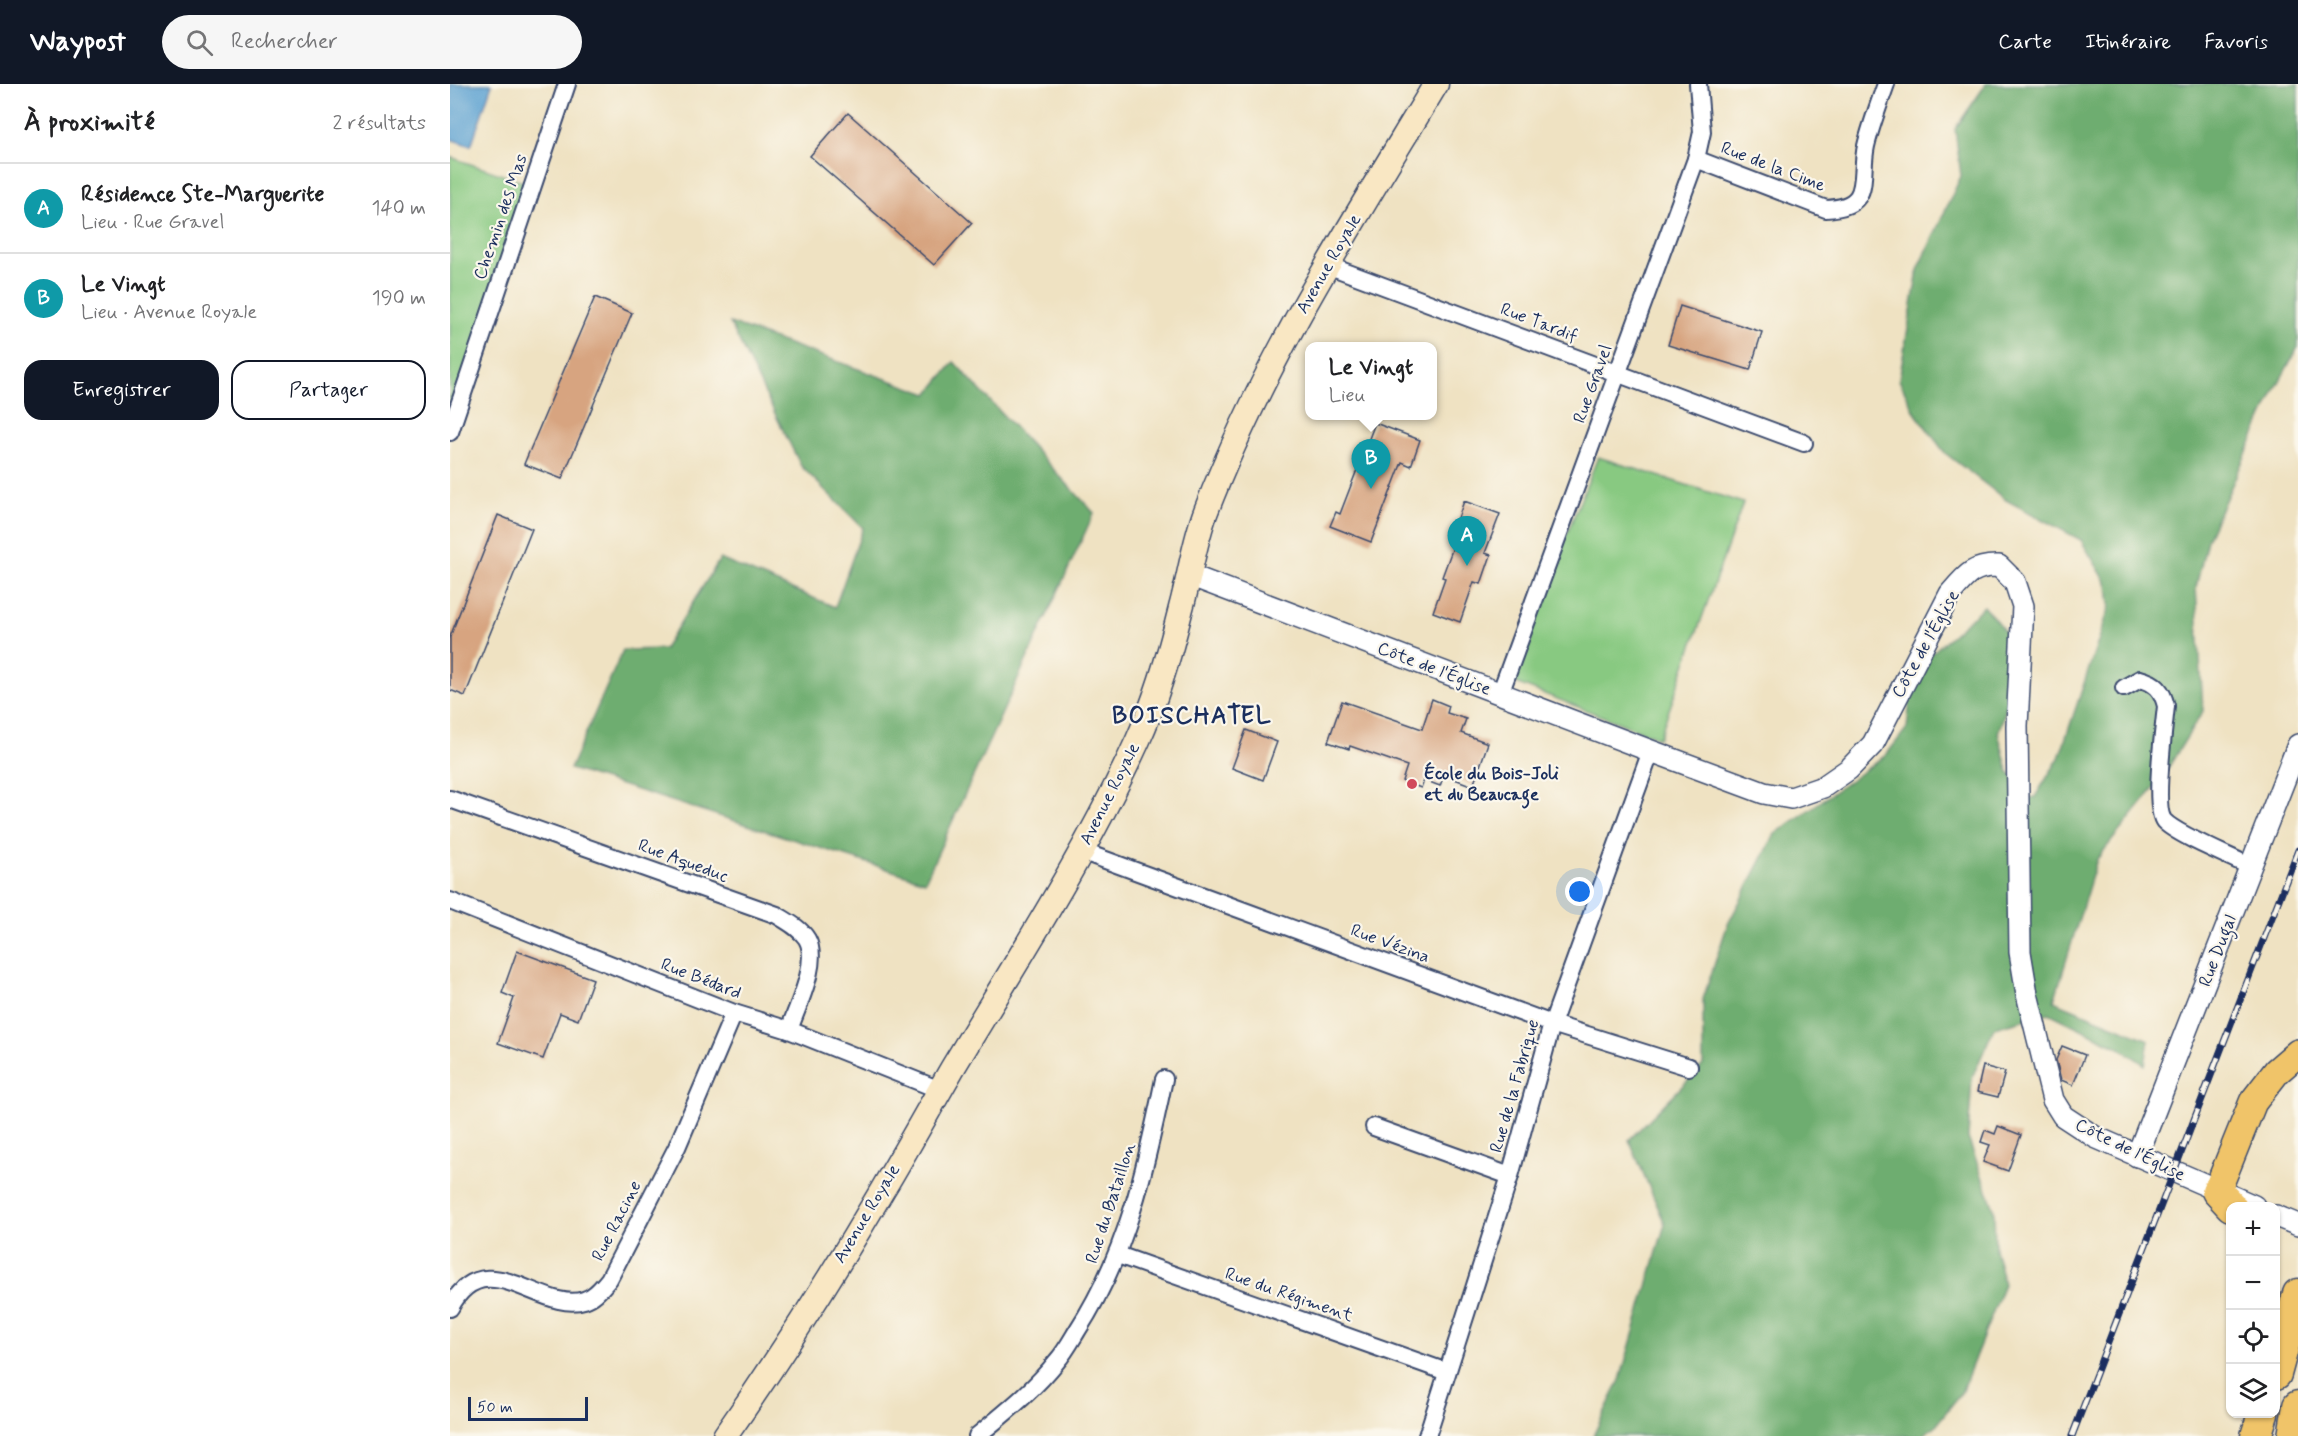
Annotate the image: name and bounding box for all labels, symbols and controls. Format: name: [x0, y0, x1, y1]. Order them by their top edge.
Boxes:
search box: [162, 15, 582, 69]
text: Waypost: [30, 24, 126, 61]
icon: search: [183, 26, 216, 59]
text: Rechercher: [231, 28, 338, 56]
text: Carte: [1998, 28, 2052, 56]
text: Itinéraire: [2085, 28, 2171, 56]
text: Favoris: [2204, 28, 2268, 56]
text: À proximité: [24, 106, 155, 140]
text: 2 résultats: [333, 110, 426, 137]
street label: Rue de la Cime: [1717, 136, 1829, 198]
street label: Chemin des Mas: [468, 151, 534, 283]
text: Résidence Ste-Marguerite: [81, 181, 324, 209]
text: A: [37, 195, 50, 222]
text: 140 m: [372, 195, 426, 222]
text: Lieu · Rue Gravel: [81, 209, 224, 236]
street label: Avenue Royale: [1291, 210, 1367, 318]
text: Le Vingt: [81, 271, 165, 299]
text: B: [37, 285, 50, 312]
text: 190 m: [372, 285, 426, 312]
street label: Rue Tardif: [1497, 297, 1581, 349]
text: Lieu · Avenue Royale: [81, 299, 257, 326]
street label: Rue Gravel: [1568, 341, 1618, 427]
popup: [1305, 342, 1437, 420]
text: Le Vingt: [1329, 354, 1413, 382]
button: Enregistrer: [24, 360, 219, 420]
button: Partager: [231, 360, 426, 420]
text: Lieu: [1329, 382, 1366, 409]
pin: B: [1352, 440, 1390, 489]
pin: A: [1448, 516, 1486, 566]
street label: Côte de l'Église: [1886, 586, 1966, 702]
street label: Côte de l'Église: [1374, 636, 1494, 702]
district label: BOISCHATEL: [1112, 701, 1272, 732]
street label: Avenue Royale: [1074, 739, 1146, 849]
place label: École du Bois-Joli et du Beaucage: [1424, 761, 1559, 809]
marker: École du Bois-Joli et du Beaucage: [1405, 777, 1419, 791]
street label: Rue Aqueduc: [635, 834, 731, 888]
your location: [1565, 877, 1594, 906]
street label: Rue Dugal: [2193, 912, 2245, 991]
street label: Rue Vézina: [1347, 919, 1433, 969]
street label: Rue Bédard: [657, 953, 745, 1005]
street label: Rue de la Fabrique: [1484, 1016, 1546, 1156]
street label: Côte de l'Église: [2071, 1113, 2189, 1187]
street label: Rue du Bataillon: [1080, 1139, 1142, 1267]
street label: Avenue Royale: [828, 1160, 906, 1268]
street label: Rue Racine: [586, 1177, 648, 1265]
map controls: [2226, 1202, 2280, 1418]
button: +: [2226, 1202, 2280, 1256]
button: −: [2226, 1256, 2280, 1310]
street label: Rue du Régiment: [1222, 1262, 1357, 1328]
button: locate: [2226, 1310, 2280, 1364]
button: layers: [2226, 1364, 2280, 1418]
scale bar: [468, 1394, 588, 1422]
text: 50 m: [477, 1397, 513, 1418]

